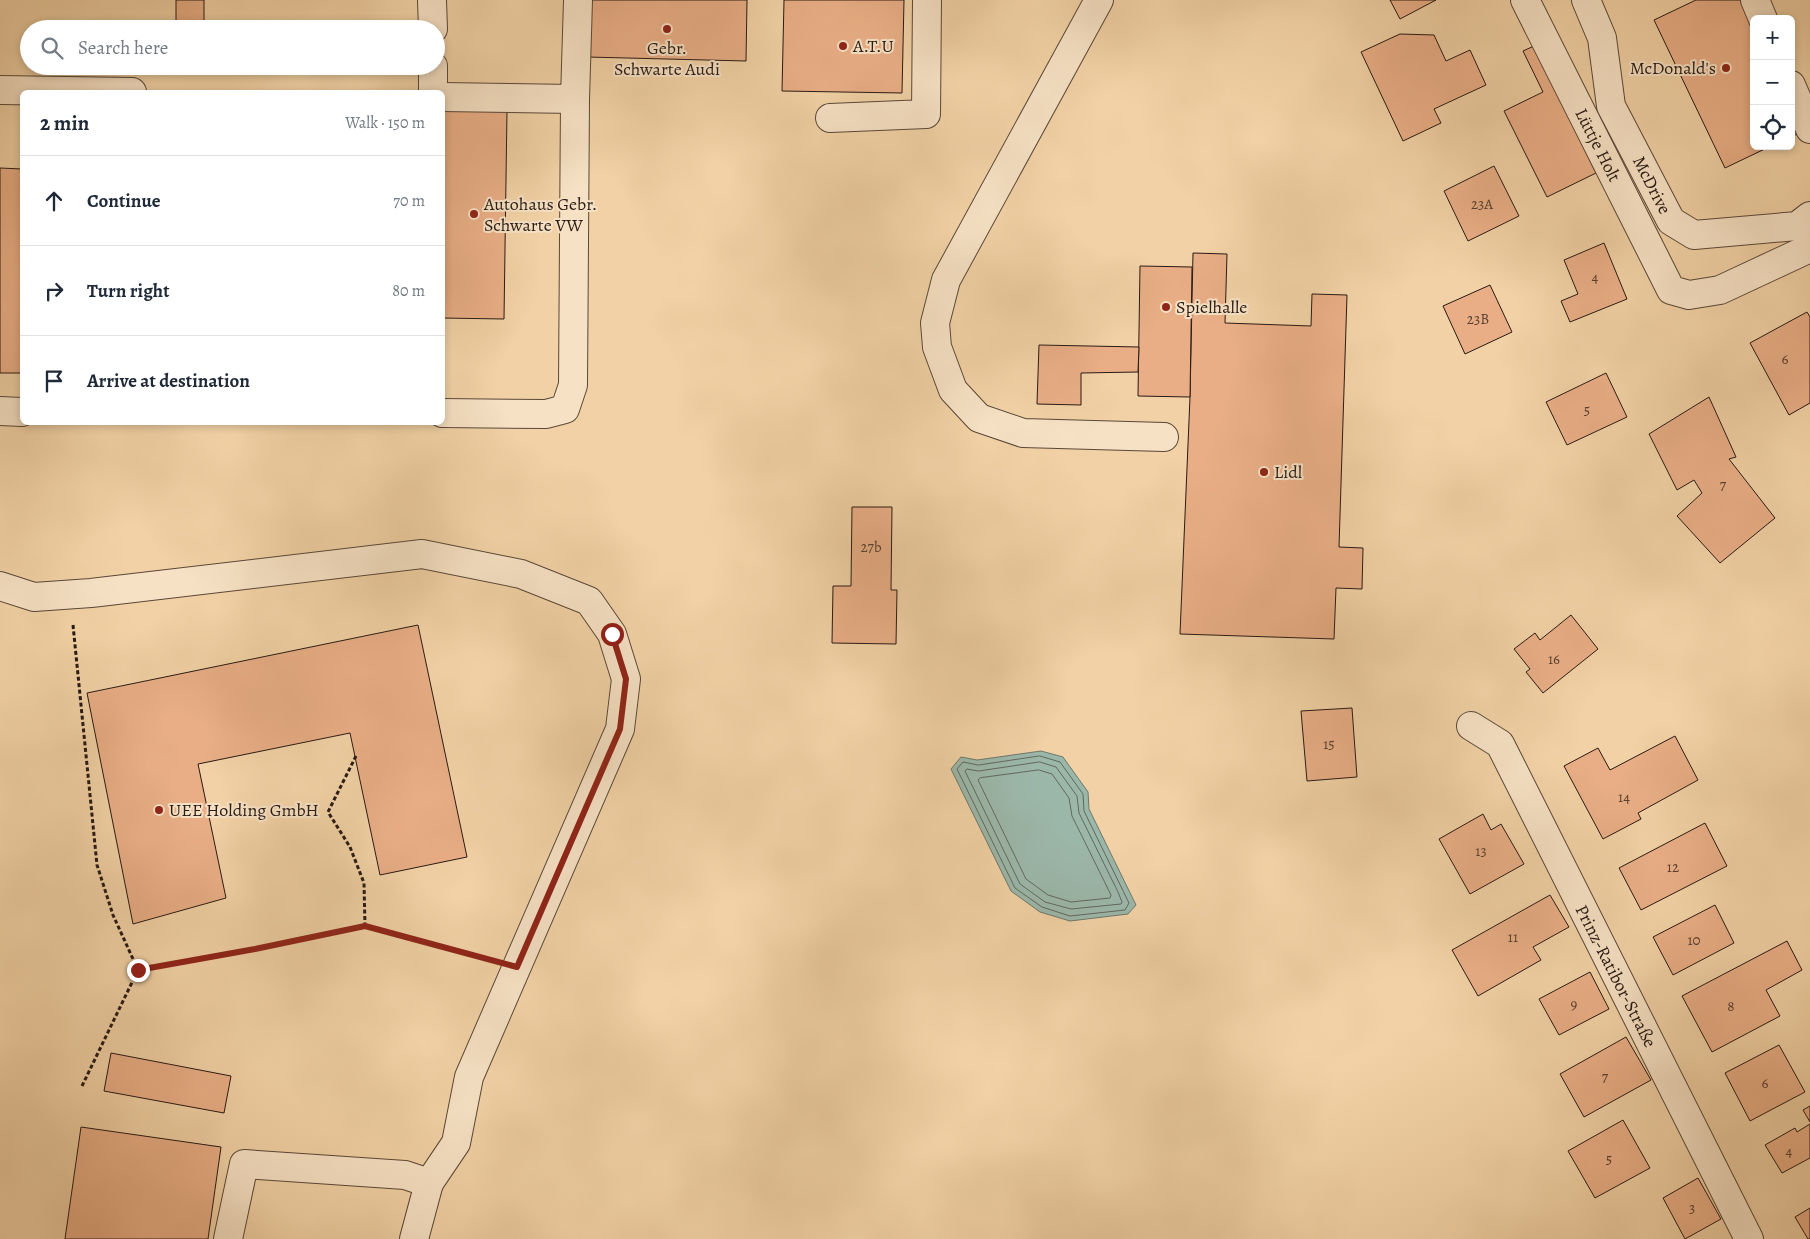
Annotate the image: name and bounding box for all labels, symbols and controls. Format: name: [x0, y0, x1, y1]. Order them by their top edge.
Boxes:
map controls: [1750, 15, 1795, 150]
button: +: [1750, 15, 1795, 60]
search box: [20, 20, 445, 75]
marker: Gebr. Schwarte Audi: [661, 23, 673, 35]
icon: search: [38, 34, 66, 62]
place label: A.T.U: [852, 34, 894, 58]
text: Search here: [78, 35, 168, 61]
place label: Gebr. Schwarte Audi: [614, 36, 720, 81]
marker: A.T.U: [837, 40, 849, 52]
place label: McDonald's: [1630, 56, 1716, 80]
button: −: [1750, 60, 1795, 105]
marker: McDonald's: [1720, 62, 1732, 74]
street label: Lüttje Holt: [1569, 104, 1627, 186]
button: locate: [1750, 105, 1795, 150]
text: 2 min: [40, 109, 89, 137]
text: Walk · 150 m: [345, 112, 425, 134]
street label: McDrive: [1627, 152, 1677, 218]
icon: ahead: [40, 187, 68, 215]
text: Continue: [87, 188, 161, 214]
text: 70 m: [393, 190, 425, 212]
place label: Autohaus Gebr. Schwarte VW: [483, 192, 597, 237]
house number: 23A: [1471, 194, 1493, 214]
marker: Autohaus Gebr. Schwarte VW: [468, 208, 480, 220]
house number: 4: [1592, 267, 1599, 287]
icon: right: [40, 277, 68, 305]
text: Turn right: [87, 278, 169, 304]
text: 80 m: [392, 280, 425, 302]
place label: Spielhalle: [1176, 295, 1247, 319]
marker: Spielhalle: [1160, 301, 1172, 313]
house number: 23B: [1467, 309, 1489, 329]
house number: 6: [1782, 349, 1789, 369]
icon: arrive: [40, 367, 68, 395]
text: Arrive at destination: [87, 368, 250, 394]
house number: 5: [1584, 400, 1590, 420]
place label: Lidl: [1274, 460, 1303, 484]
marker: Lidl: [1258, 466, 1270, 478]
house number: 7: [1720, 475, 1727, 495]
house number: 27b: [860, 537, 882, 557]
route start: [601, 623, 624, 646]
house number: 16: [1548, 649, 1560, 669]
house number: 15: [1323, 734, 1335, 754]
house number: 14: [1618, 787, 1630, 807]
place label: UEE Holding GmbH: [169, 798, 319, 822]
marker: UEE Holding GmbH: [153, 804, 165, 816]
house number: 13: [1475, 841, 1487, 861]
house number: 12: [1667, 857, 1679, 877]
street label: Prinz-Ratibor-Straße: [1570, 901, 1662, 1051]
house number: 11: [1508, 927, 1518, 947]
house number: 10: [1687, 930, 1701, 950]
route end: [127, 959, 150, 982]
house number: 9: [1571, 994, 1578, 1014]
house number: 8: [1727, 996, 1735, 1016]
house number: 7: [1602, 1067, 1609, 1087]
house number: 6: [1762, 1073, 1769, 1093]
house number: 4: [1786, 1141, 1793, 1161]
house number: 5: [1606, 1149, 1612, 1169]
house number: 3: [1689, 1198, 1695, 1218]

